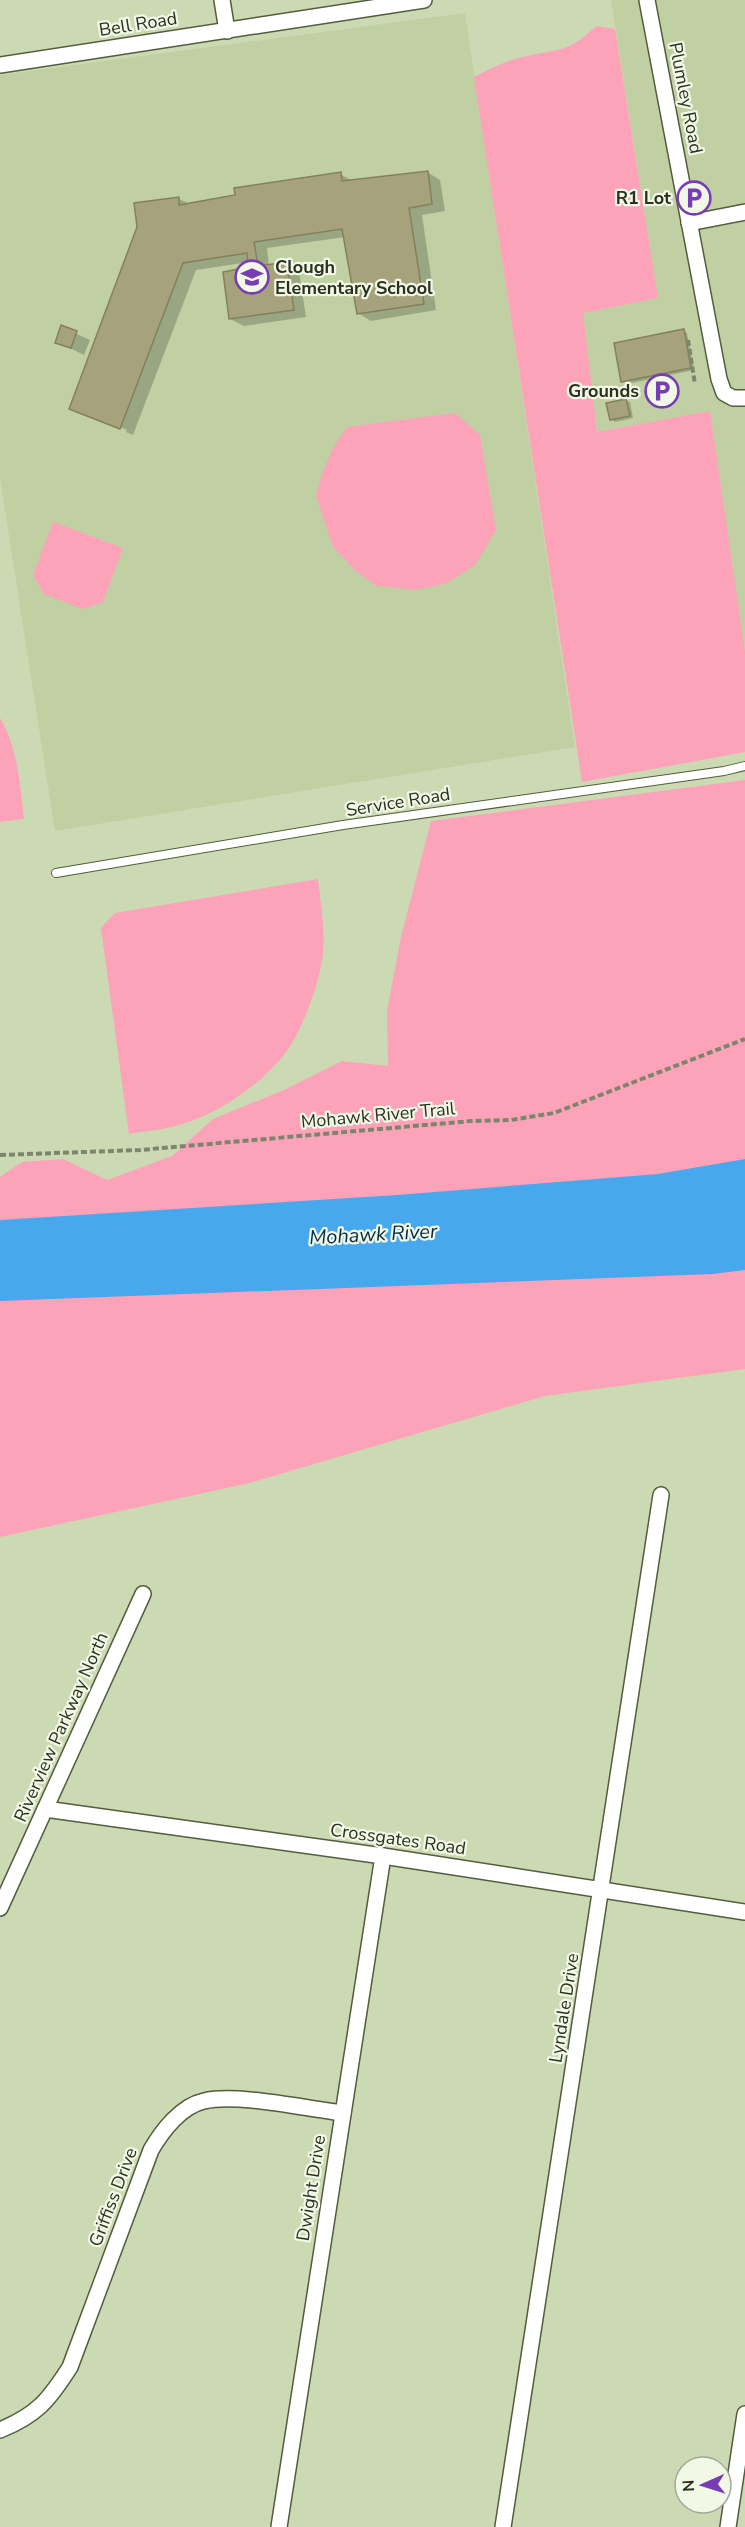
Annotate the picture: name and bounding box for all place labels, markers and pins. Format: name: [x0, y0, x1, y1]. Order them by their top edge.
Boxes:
parking icon: R1 Lot: [676, 180, 712, 216]
place label: R1 Lot: [616, 186, 671, 210]
place label: Clough Elementary School: [275, 255, 433, 300]
school or university icon: Clough Elementary School: [234, 259, 270, 295]
parking icon: Grounds: [644, 373, 680, 409]
place label: Grounds: [568, 379, 639, 403]

